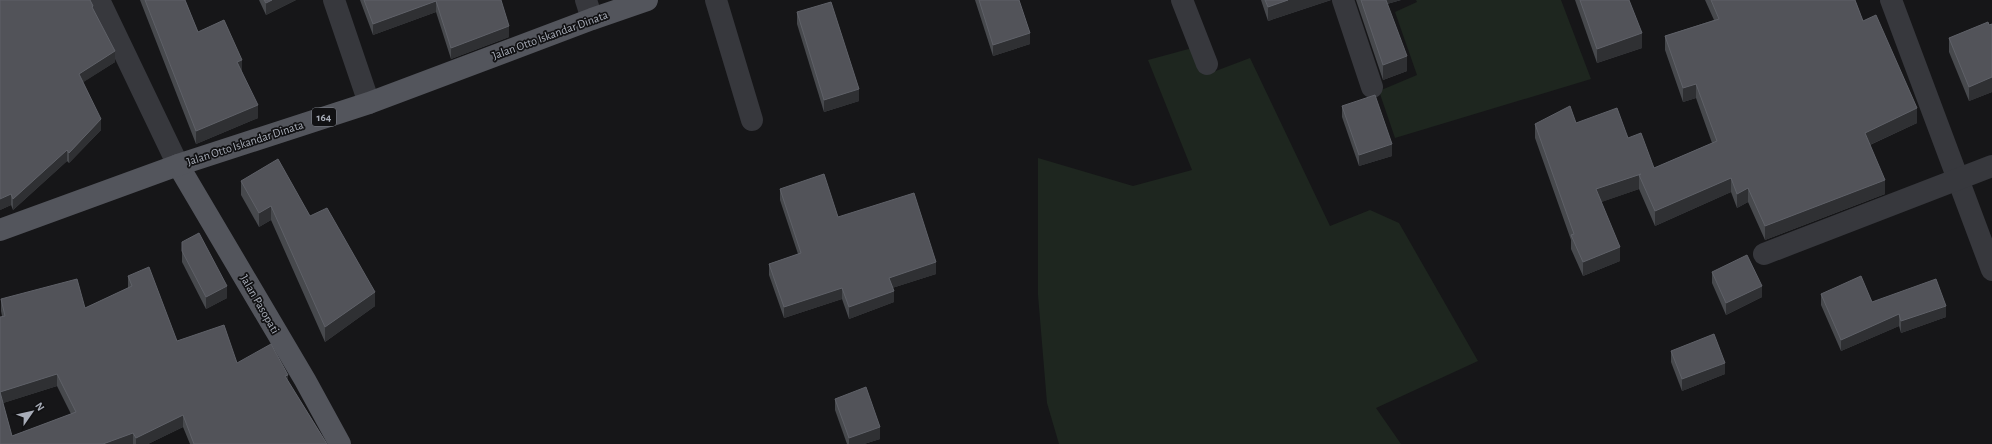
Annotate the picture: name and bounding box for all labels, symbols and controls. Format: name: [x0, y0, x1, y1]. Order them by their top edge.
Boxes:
street label: Jalan Otto Iskandar Dinata: [491, 8, 610, 62]
road number: 164: [312, 108, 336, 126]
street label: Jalan Otto Iskandar Dinata: [185, 118, 305, 168]
street label: Jalan Pasopati: [238, 273, 282, 335]
north arrow: [12, 392, 52, 432]
text: N: [33, 400, 47, 413]

